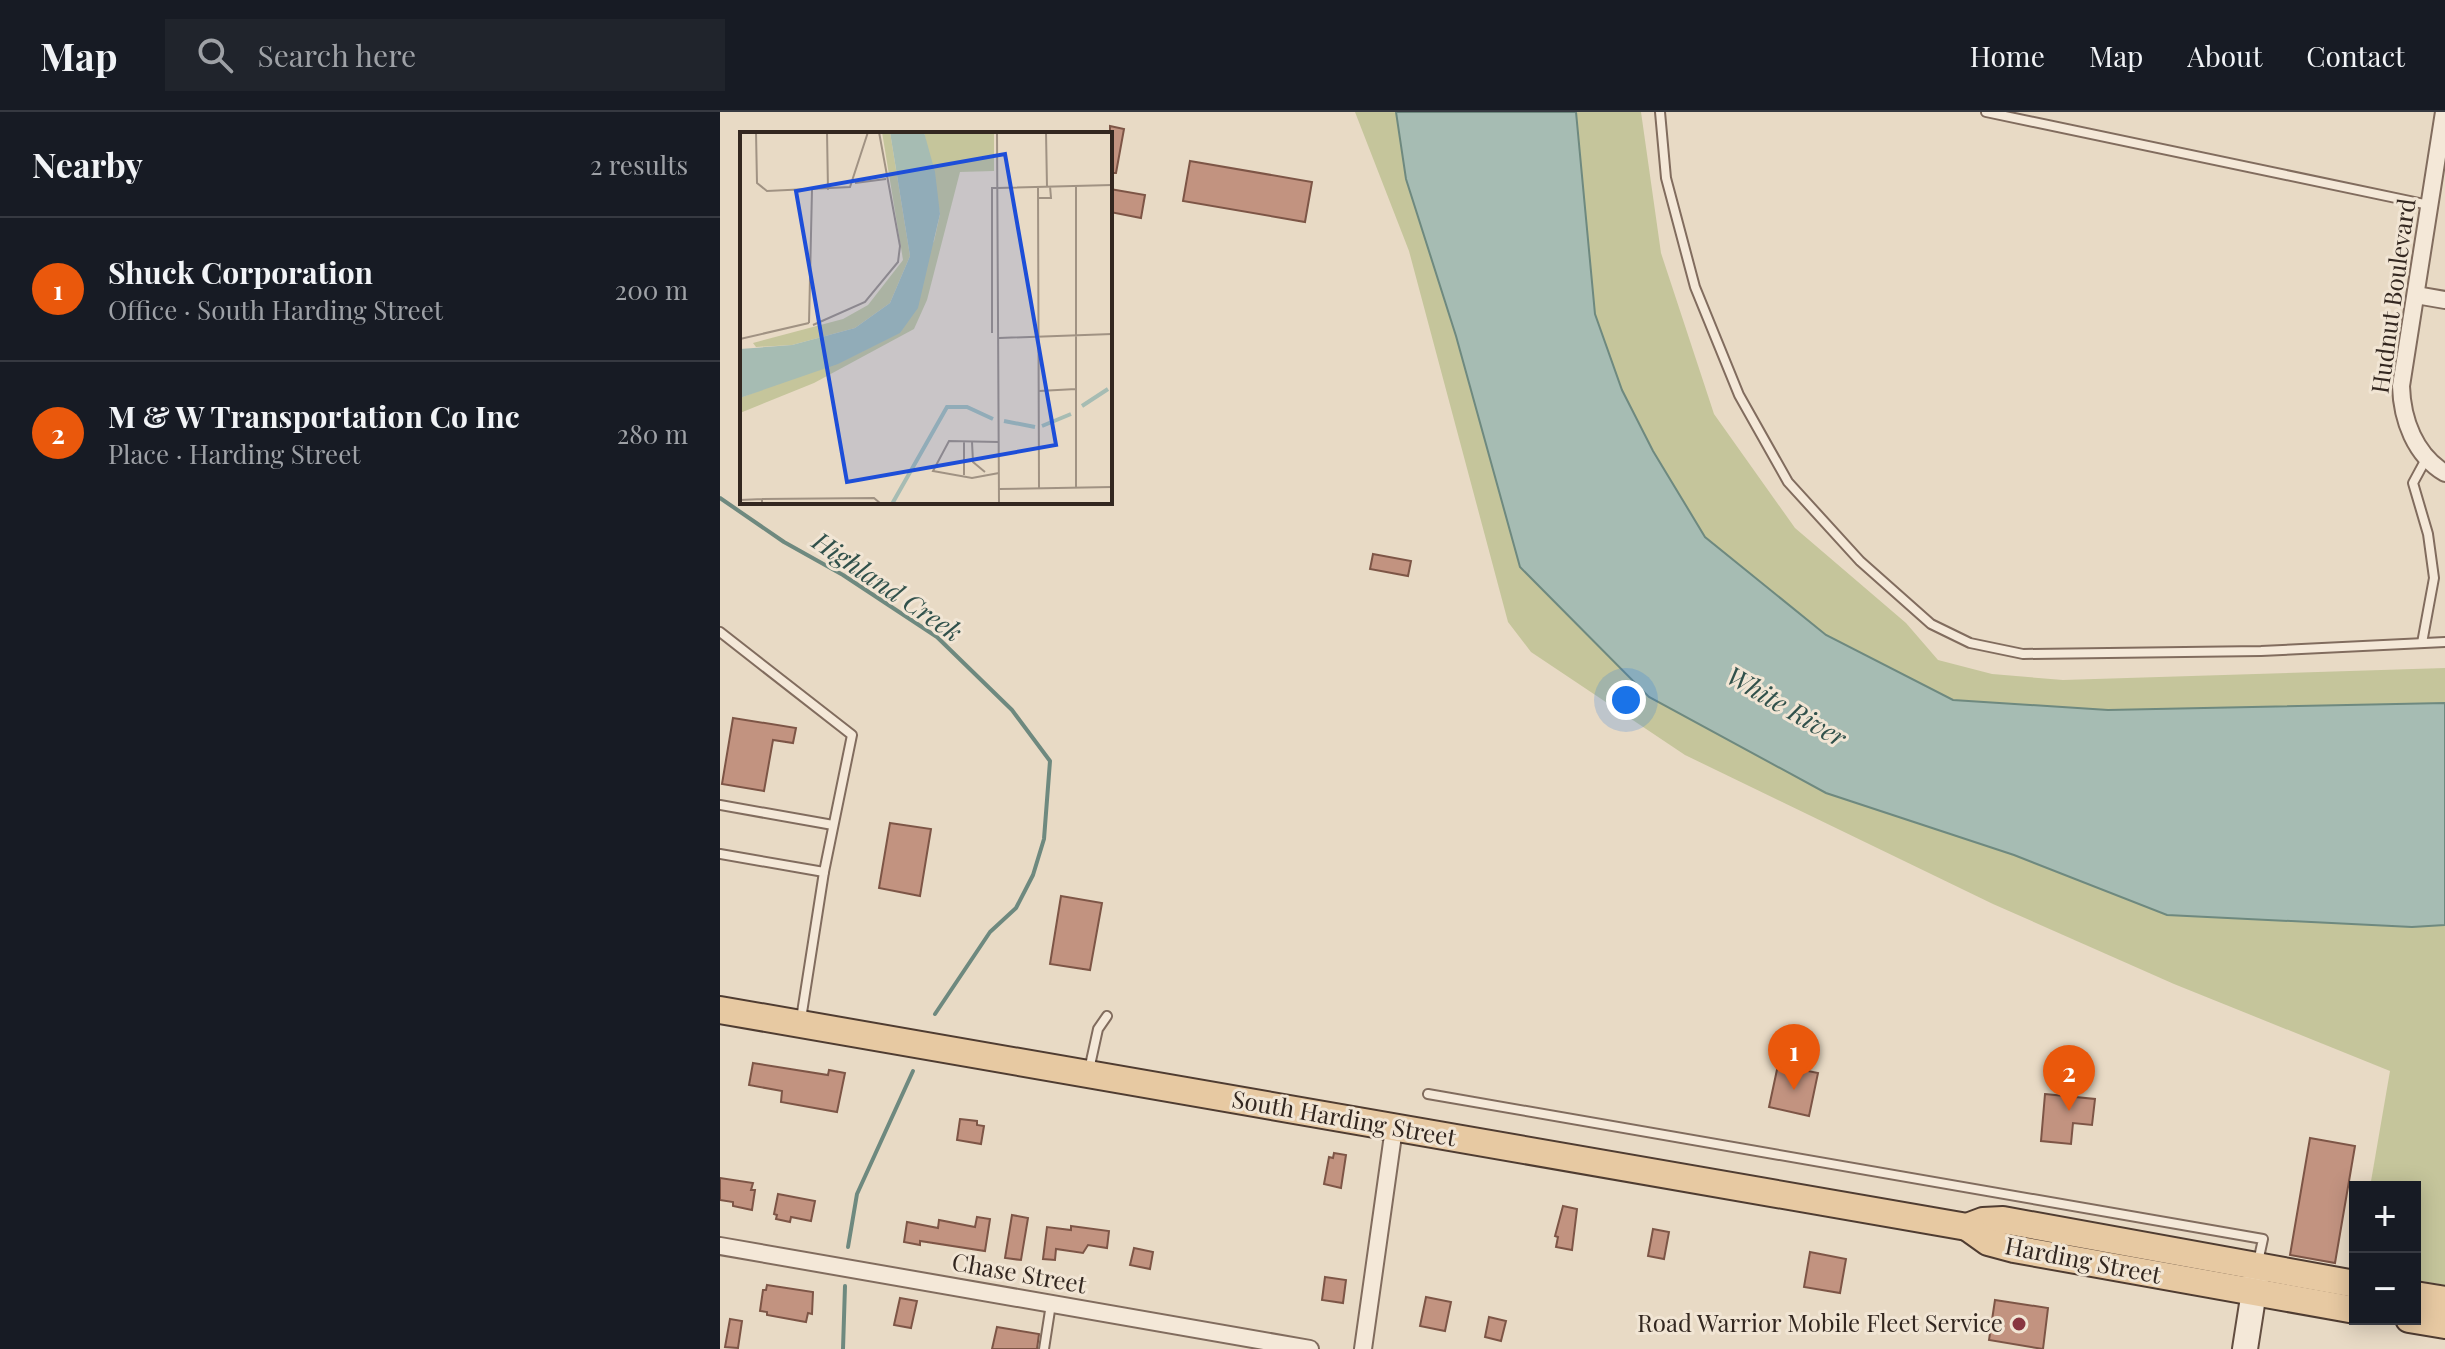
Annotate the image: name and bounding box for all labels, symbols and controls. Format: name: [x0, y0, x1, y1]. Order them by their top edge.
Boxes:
search box: [165, 19, 725, 91]
text: Map: [40, 30, 117, 81]
icon: search: [193, 33, 237, 77]
text: Search here: [257, 35, 416, 75]
text: Home: [1970, 37, 2045, 74]
text: Map: [2089, 37, 2143, 74]
text: About: [2187, 37, 2262, 74]
text: Contact: [2306, 37, 2405, 74]
inset map: [740, 132, 1112, 504]
text: Nearby: [32, 141, 143, 187]
text: 2 results: [590, 147, 688, 182]
street label: Hudnut Boulevard: [2362, 196, 2422, 395]
text: Shuck Corporation: [108, 252, 373, 292]
text: 1: [53, 272, 63, 307]
text: 200 m: [615, 272, 688, 307]
text: Office · South Harding Street: [108, 292, 443, 327]
text: M & W Transportation Co Inc: [108, 396, 520, 436]
text: 2: [51, 416, 65, 451]
text: 280 m: [617, 416, 688, 451]
text: Place · Harding Street: [108, 436, 361, 471]
water label: Highland Creek: [805, 522, 969, 649]
water label: White River: [1720, 657, 1854, 755]
your location: [1606, 680, 1646, 720]
pin: 1: [1768, 1024, 1820, 1090]
pin: 2: [2043, 1045, 2095, 1111]
street label: South Harding Street: [1230, 1082, 1459, 1153]
map controls: [2349, 1181, 2421, 1325]
button: +: [2349, 1181, 2421, 1253]
street label: Harding Street: [2003, 1228, 2165, 1290]
street label: Chase Street: [950, 1244, 1090, 1300]
button: −: [2349, 1253, 2421, 1325]
place label: Road Warrior Mobile Fleet Service: [1637, 1306, 2003, 1338]
marker: Road Warrior Mobile Fleet Service: [2010, 1315, 2028, 1333]

